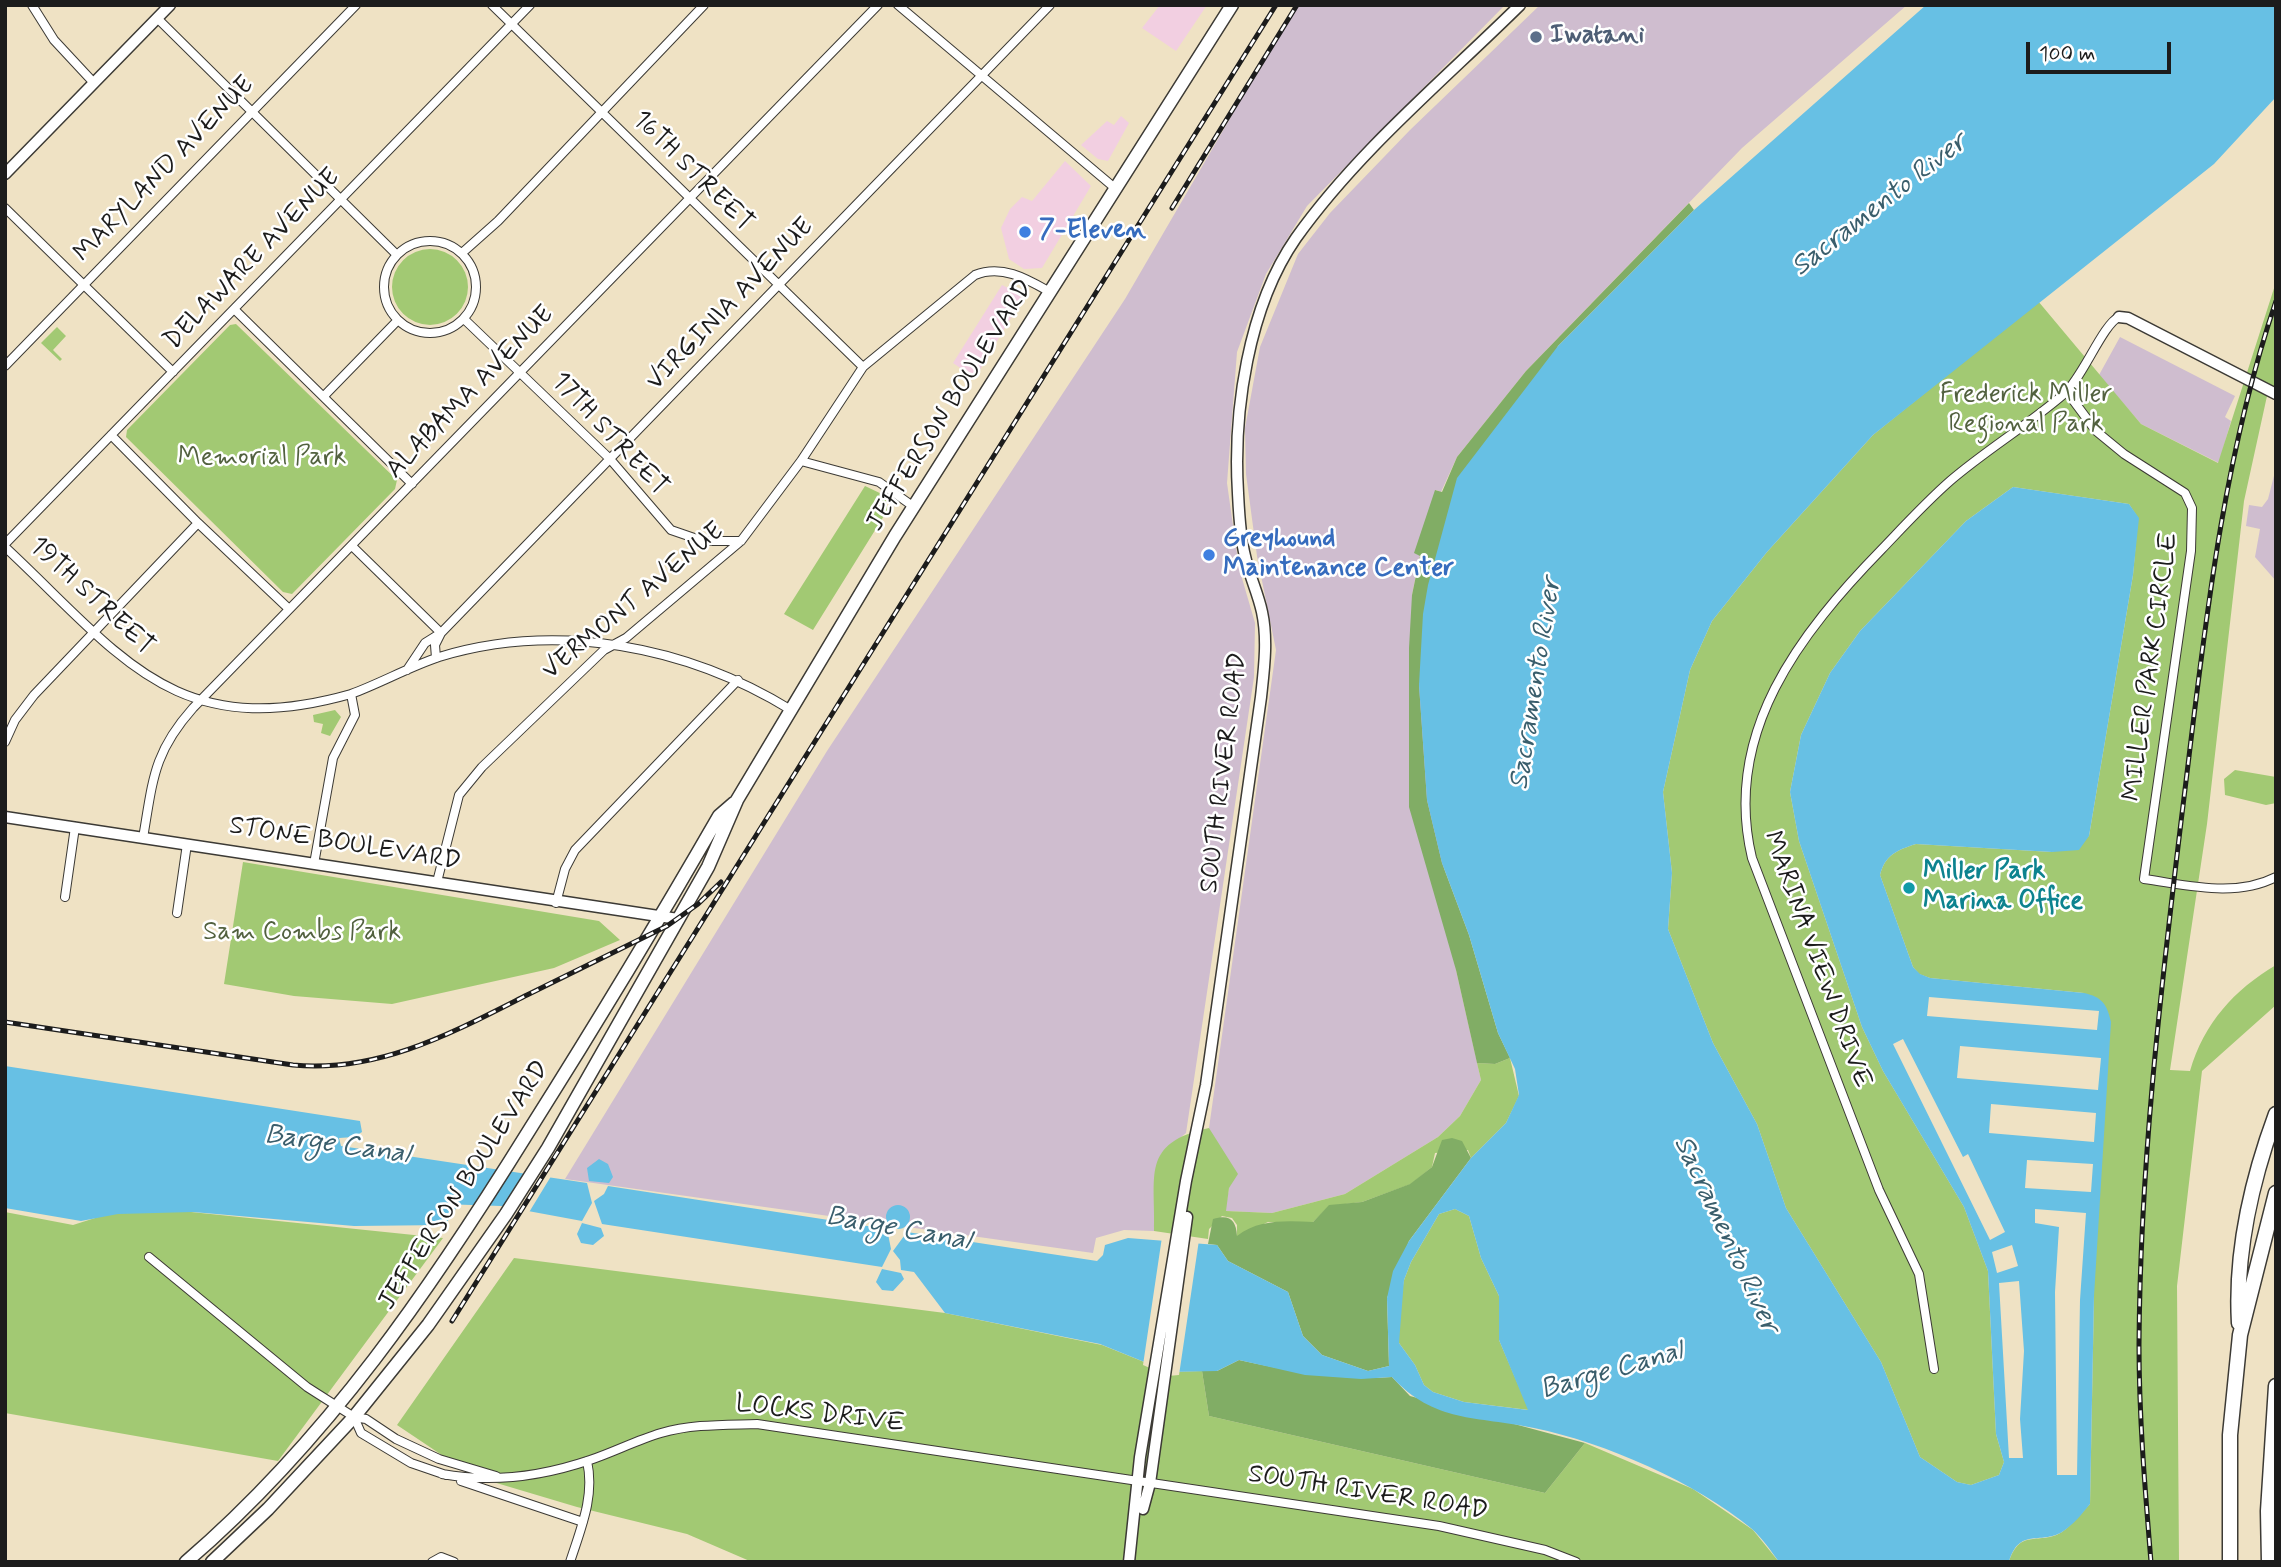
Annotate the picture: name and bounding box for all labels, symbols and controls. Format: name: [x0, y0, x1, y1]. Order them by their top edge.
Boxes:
place label: Iwatani: [1550, 21, 1644, 53]
scale bar: [2029, 28, 2174, 72]
marker: Iwatani: [1528, 29, 1544, 45]
text: 100 m: [2039, 40, 2095, 68]
street label: MARYLAND AVENUE: [68, 70, 262, 270]
street label: 16TH STREET: [625, 105, 759, 239]
water label: Sacramento River: [1786, 127, 1974, 285]
street label: DELAWARE AVENUE: [158, 163, 348, 357]
street label: VIRGINIA AVENUE: [641, 212, 821, 398]
place label: 7-Eleven: [1039, 216, 1146, 248]
marker: 7-Eleven: [1017, 224, 1033, 240]
street label: JEFFERSON BOULEVARD: [861, 274, 1041, 538]
street label: ALABAMA AVENUE: [380, 300, 562, 486]
street label: 17TH STREET: [544, 367, 674, 503]
park label: Frederick Miller Regional Park: [1940, 380, 2112, 442]
park label: Memorial Park: [178, 443, 346, 475]
street label: VERMONT AVENUE: [537, 517, 731, 687]
place label: Greyhound Maintenance Center: [1223, 524, 1454, 586]
street label: 19TH STREET: [22, 531, 160, 663]
street label: MILLER PARK CIRCLE: [2118, 531, 2186, 803]
marker: Greyhound Maintenance Center: [1201, 547, 1217, 563]
water label: Sacramento River: [1504, 576, 1570, 792]
street label: SOUTH RIVER ROAD: [1195, 651, 1255, 895]
street label: STONE BOULEVARD: [227, 811, 463, 879]
street label: MARINA VIEW DRIVE: [1755, 827, 1877, 1093]
place label: Miller Park Marina Office: [1923, 857, 2083, 918]
marker: Miller Park Marina Office: [1901, 880, 1917, 896]
park label: Sam Combs Park: [203, 918, 401, 950]
street label: JEFFERSON BOULEVARD: [373, 1055, 557, 1317]
water label: Barge Canal: [262, 1119, 412, 1173]
water label: Sacramento River: [1665, 1131, 1785, 1339]
water label: Barge Canal: [823, 1201, 973, 1259]
water label: Barge Canal: [1537, 1336, 1687, 1408]
street label: LOCKS DRIVE: [734, 1389, 906, 1441]
street label: SOUTH RIVER ROAD: [1246, 1460, 1490, 1528]

